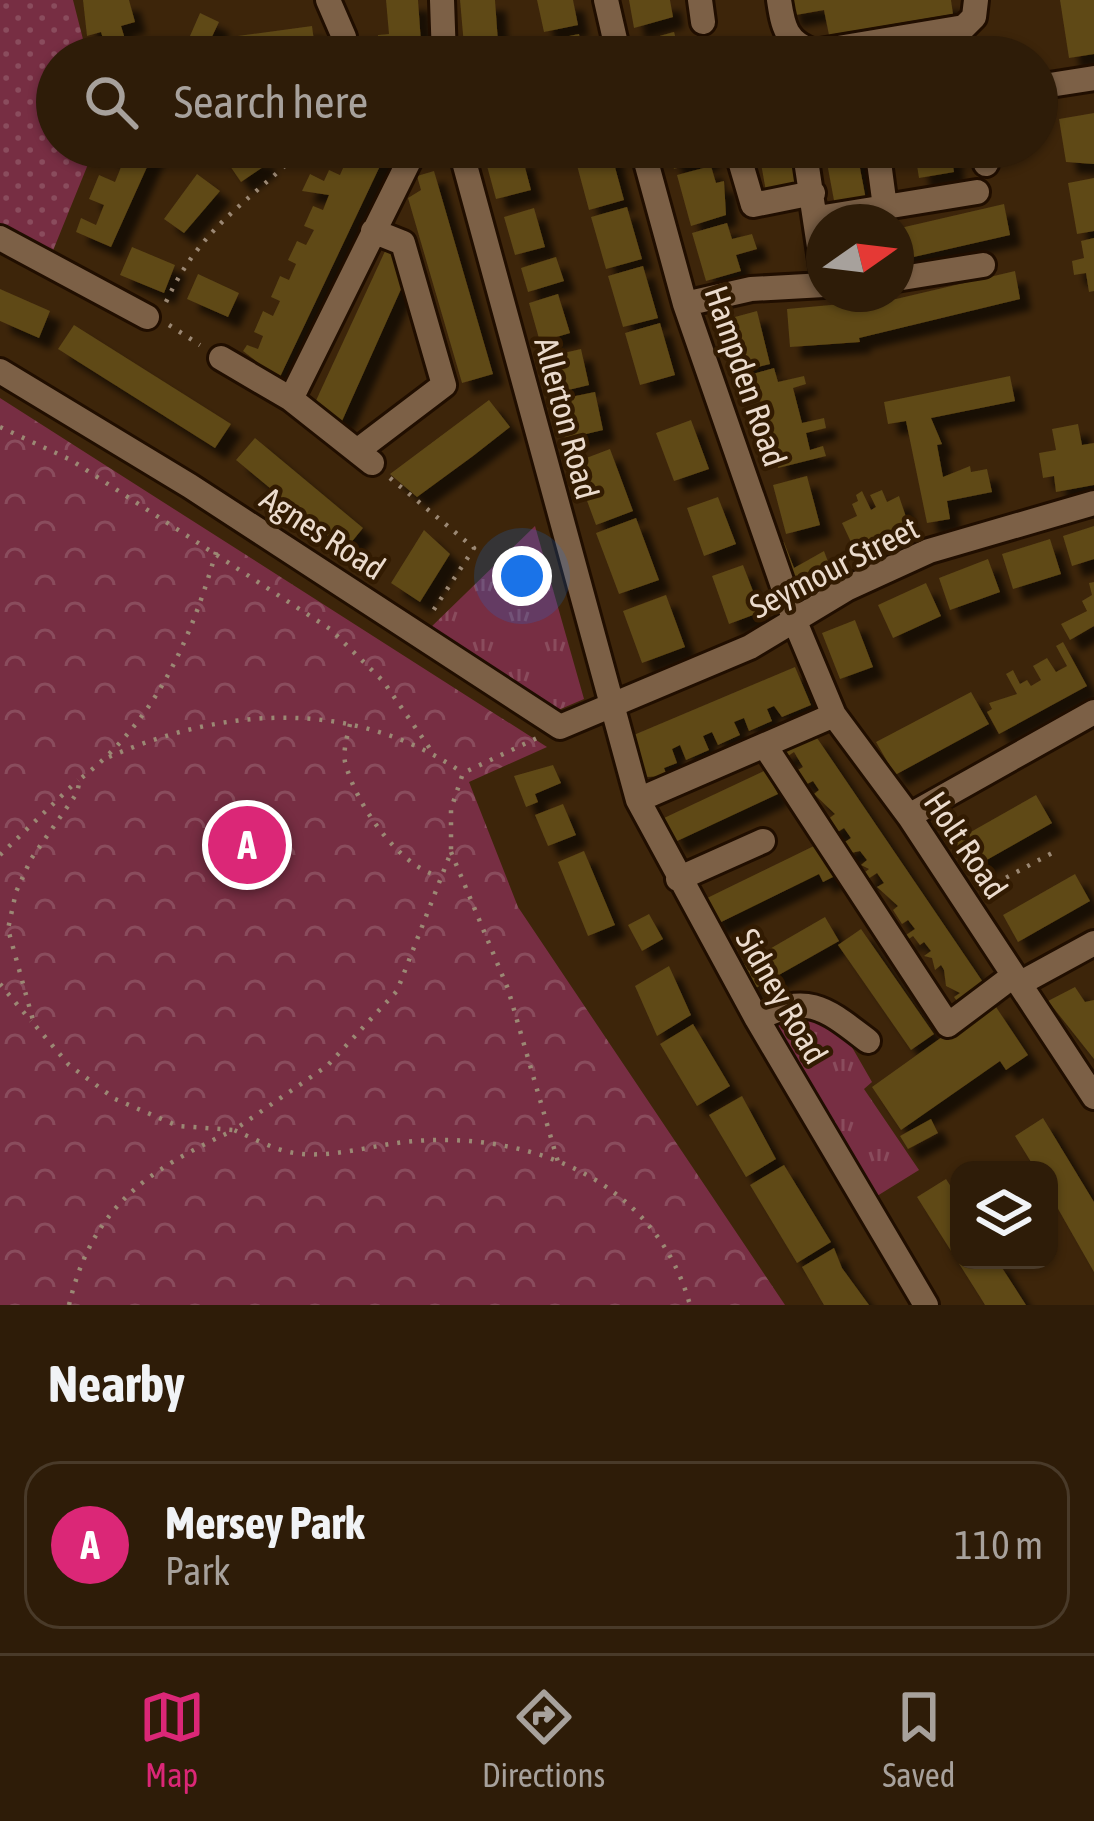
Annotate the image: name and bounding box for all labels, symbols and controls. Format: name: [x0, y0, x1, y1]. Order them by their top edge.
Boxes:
search box: [36, 36, 1058, 168]
icon: search: [78, 69, 144, 135]
text: Search here: [174, 76, 368, 128]
north arrow: [806, 204, 914, 312]
street label: Hampden Road: [697, 281, 795, 471]
street label: Allerton Road: [527, 333, 607, 503]
street label: Agnes Road: [254, 479, 392, 587]
street label: Seymour Street: [743, 508, 925, 626]
your location: [492, 546, 552, 606]
street label: Holt Road: [917, 784, 1015, 906]
pin: A: [208, 800, 286, 890]
street label: Sidney Road: [728, 922, 836, 1070]
map controls: [950, 1161, 1058, 1269]
button: layers: [950, 1161, 1058, 1269]
text: Nearby: [48, 1354, 185, 1413]
text: Mersey Park: [165, 1497, 365, 1549]
text: A: [80, 1523, 100, 1567]
text: 110 m: [955, 1523, 1043, 1567]
text: Park: [165, 1549, 230, 1593]
tab: Map: [139, 1684, 205, 1794]
tab: Directions: [482, 1684, 605, 1794]
tab: Saved: [882, 1684, 955, 1794]

